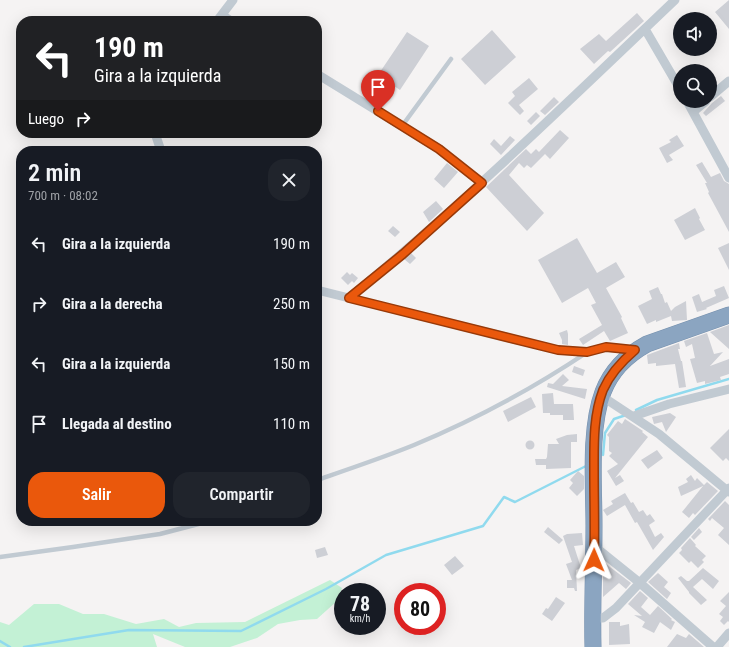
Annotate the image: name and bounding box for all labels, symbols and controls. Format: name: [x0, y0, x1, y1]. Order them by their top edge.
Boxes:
map controls: [673, 12, 717, 108]
button: sound: [673, 12, 717, 56]
text: 190 m: [94, 31, 164, 64]
icon: left: [28, 32, 80, 84]
button: search: [673, 64, 717, 108]
text: Gira a la izquierda: [94, 65, 221, 86]
pin: [361, 70, 395, 111]
icon: arrive: [367, 76, 389, 98]
icon: right: [72, 108, 94, 130]
text: Luego: [28, 110, 64, 128]
text: 2 min: [28, 159, 81, 187]
button: close: [268, 159, 310, 201]
text: 700 m · 08:02: [28, 188, 98, 203]
icon: left: [28, 233, 50, 255]
text: Gira a la izquierda: [62, 235, 170, 253]
text: 190 m: [273, 235, 310, 253]
icon: right: [28, 293, 50, 315]
text: Gira a la derecha: [62, 295, 163, 313]
text: 250 m: [273, 295, 310, 313]
icon: left: [28, 353, 50, 375]
text: Gira a la izquierda: [62, 355, 170, 373]
text: 150 m: [273, 355, 310, 373]
icon: arrive: [28, 413, 50, 435]
text: Llegada al destino: [62, 415, 172, 433]
text: 110 m: [273, 415, 310, 433]
button: Salir: [28, 472, 165, 518]
button: Compartir: [173, 472, 310, 518]
position arrow: [573, 539, 615, 581]
speed limit sign: 80: [394, 583, 446, 635]
text: 78: [350, 592, 370, 616]
text: km/h: [350, 613, 370, 624]

